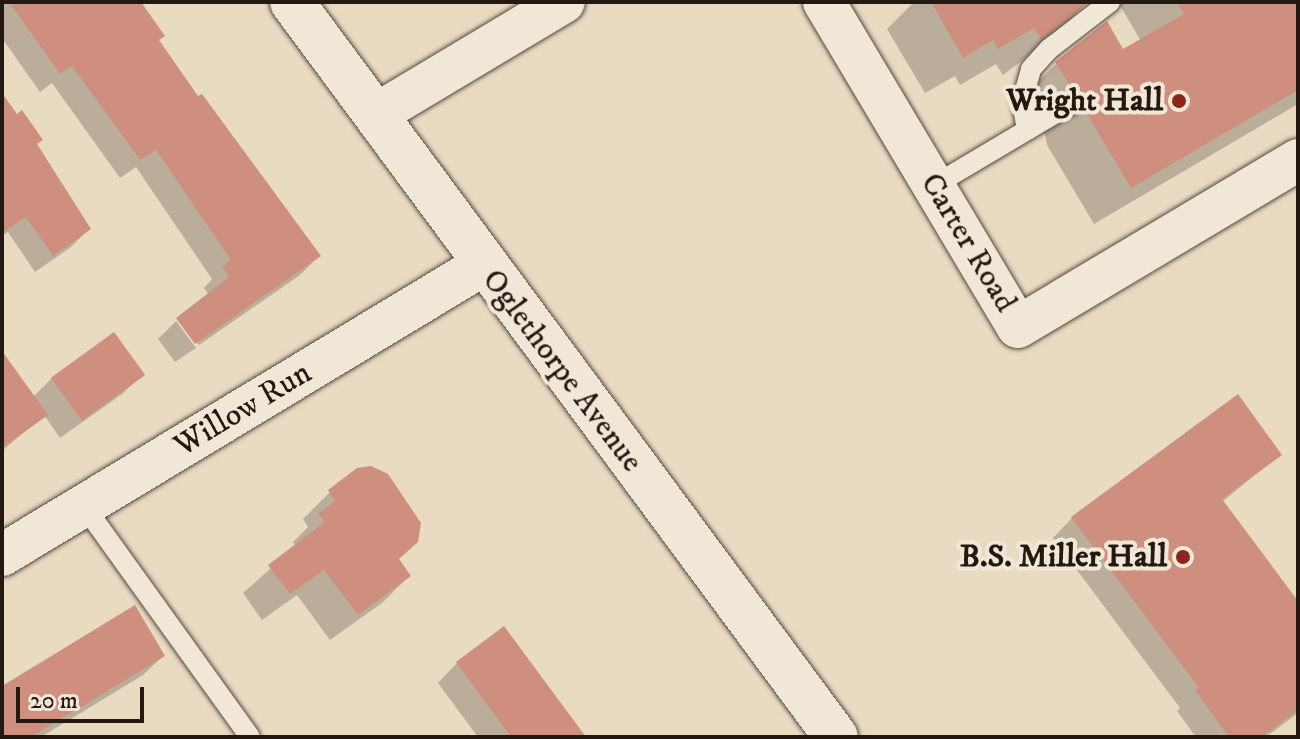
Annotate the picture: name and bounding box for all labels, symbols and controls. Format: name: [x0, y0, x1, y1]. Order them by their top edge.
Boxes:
place label: Wright Hall: [1006, 82, 1163, 120]
marker: Wright Hall: [1170, 92, 1188, 110]
street label: Carter Road: [912, 167, 1024, 319]
street label: Oglethorpe Avenue: [473, 262, 651, 480]
street label: Willow Run: [168, 354, 318, 466]
place label: B.S. Miller Hall: [960, 538, 1167, 576]
marker: B.S. Miller Hall: [1174, 548, 1192, 566]
scale bar: [20, 671, 148, 721]
text: 20 m: [30, 686, 78, 716]

